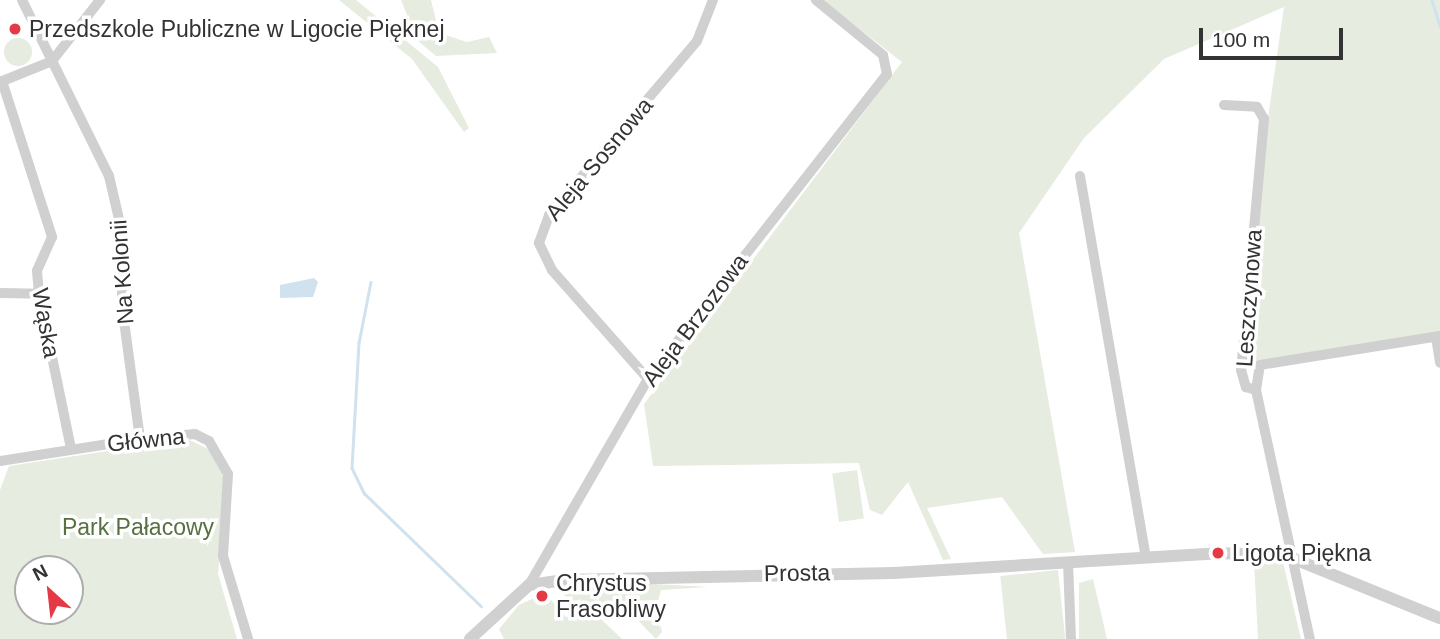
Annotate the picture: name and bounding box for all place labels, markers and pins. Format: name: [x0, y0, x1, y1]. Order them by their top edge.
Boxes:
place label: Przedszkole Publiczne w Ligocie Pięknej: [29, 15, 444, 43]
marker: Przedszkole Publiczne w Ligocie Pięknej: [7, 21, 23, 37]
place label: Ligota Piękna: [1232, 539, 1371, 567]
marker: Ligota Piękna: [1210, 545, 1226, 561]
place label: Chrystus Frasobliwy: [556, 569, 666, 623]
marker: Chrystus Frasobliwy: [534, 588, 550, 604]

